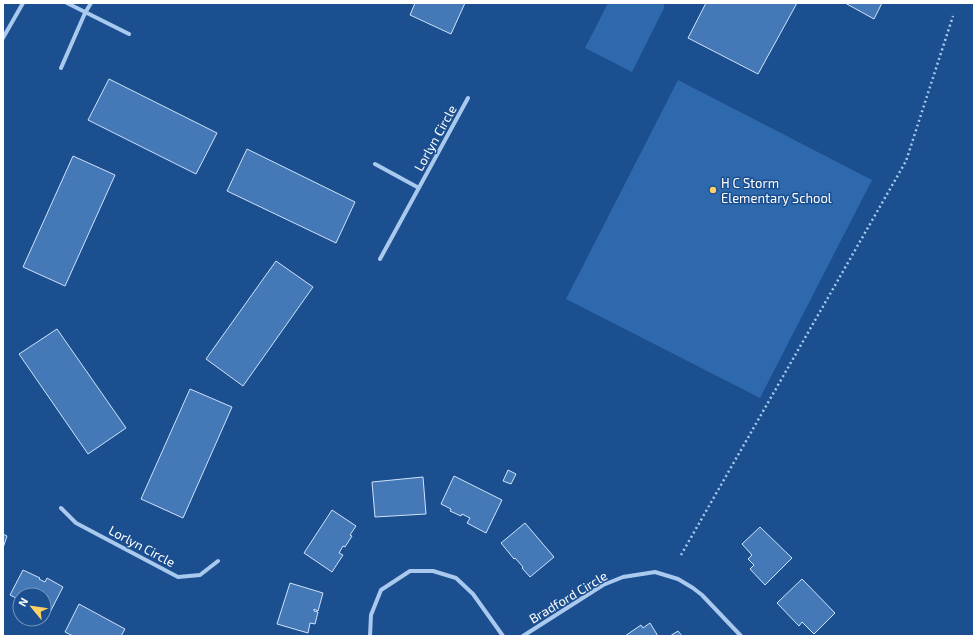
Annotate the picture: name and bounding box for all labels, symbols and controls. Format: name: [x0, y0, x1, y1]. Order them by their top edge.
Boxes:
street label: Lorlyn Circle: [410, 102, 460, 174]
place label: H C Storm Elementary School: [721, 175, 832, 206]
marker: H C Storm Elementary School: [708, 185, 718, 195]
street label: Lorlyn Circle: [106, 522, 178, 570]
street label: Bradford Circle: [526, 567, 610, 627]
north arrow: [12, 587, 52, 627]
text: N: [15, 595, 30, 609]

